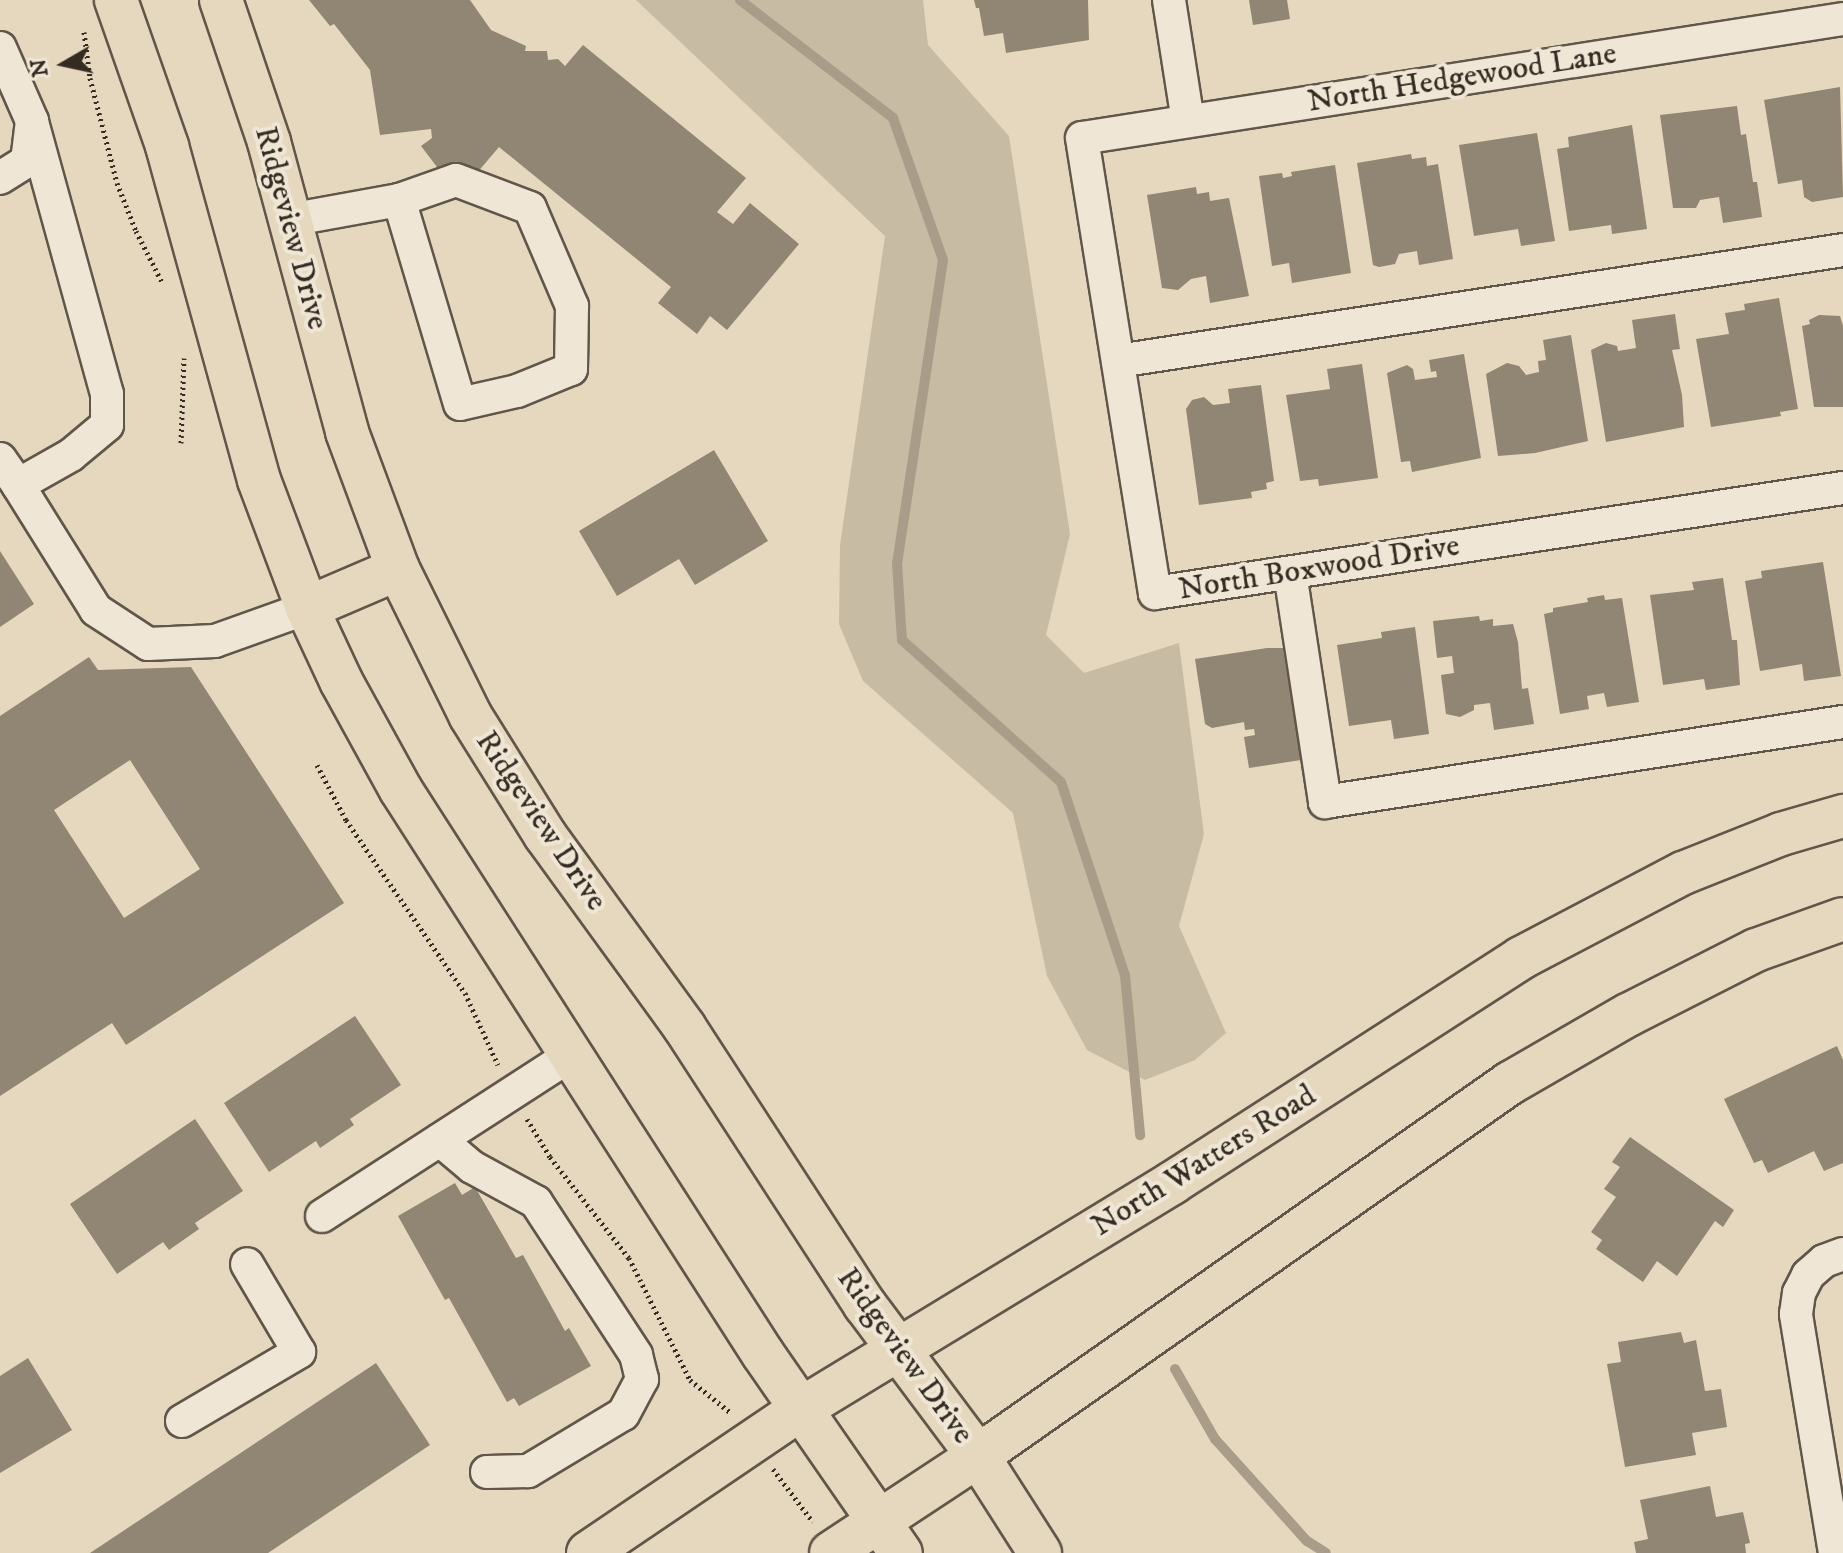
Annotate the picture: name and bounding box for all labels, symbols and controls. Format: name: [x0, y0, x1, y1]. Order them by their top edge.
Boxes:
north arrow: [24, 24, 104, 104]
street label: North Hedgewood Lane: [1305, 35, 1619, 121]
text: N: [25, 57, 55, 79]
street label: Ridgeview Drive: [245, 122, 337, 334]
street label: North Boxwood Drive: [1176, 527, 1462, 609]
street label: Ridgeview Drive: [467, 724, 615, 918]
street label: North Watters Road: [1085, 1077, 1323, 1245]
street label: Ridgeview Drive: [828, 1260, 982, 1452]

